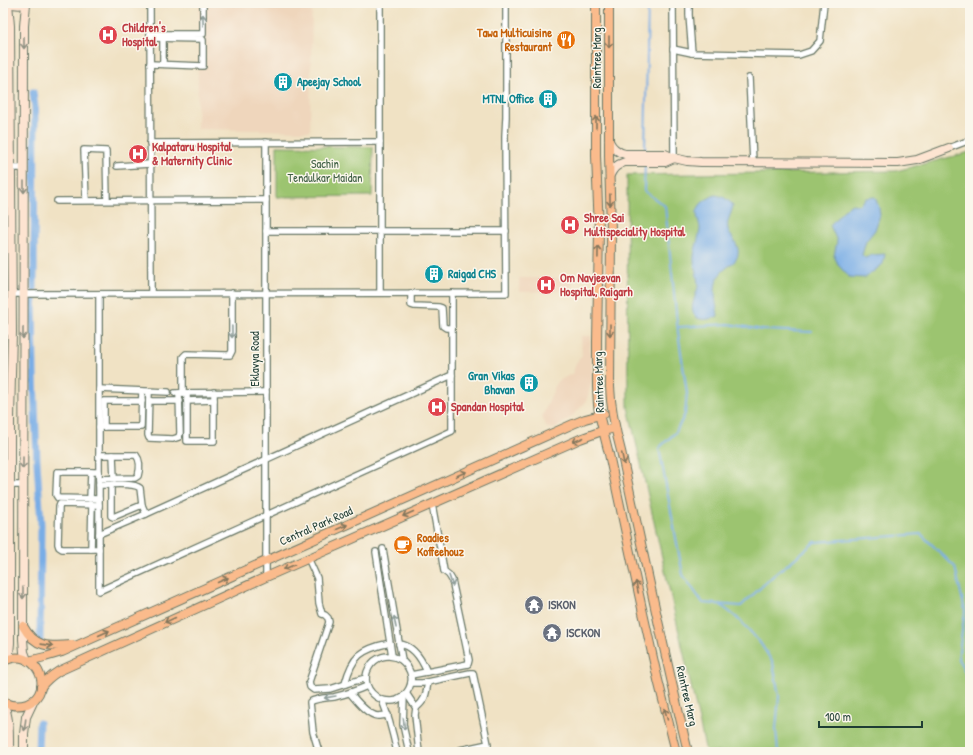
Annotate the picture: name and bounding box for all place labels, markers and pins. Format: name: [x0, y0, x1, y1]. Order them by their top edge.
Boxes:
place label: Children's Hospital: [122, 19, 166, 51]
hospital icon: Children's Hospital: [97, 24, 119, 46]
place label: Tawa Multicuisine Restaurant: [476, 24, 553, 55]
restaurant icon: Tawa Multicuisine Restaurant: [555, 29, 577, 51]
building icon: Apeejay School: [272, 71, 294, 93]
place label: Apeejay School: [297, 73, 362, 91]
building icon: MTNL Office: [537, 88, 559, 110]
place label: MTNL Office: [483, 90, 534, 107]
place label: Kalpataru Hospital & Maternity Clinic: [152, 138, 233, 170]
hospital icon: Kalpataru Hospital & Maternity Clinic: [127, 143, 149, 165]
place label: Shree Sai Multispeciality Hospital: [584, 209, 686, 241]
hospital icon: Shree Sai Multispeciality Hospital: [559, 214, 581, 236]
building icon: Raigad CHS: [423, 263, 445, 285]
place label: Raigad CHS: [448, 265, 497, 283]
place label: Om Navjeevan Hospital, Raigarh: [560, 269, 634, 301]
hospital icon: Om Navjeevan Hospital, Raigarh: [535, 274, 557, 296]
place label: Gran Vikas Bhavan: [468, 367, 516, 398]
building icon: Gran Vikas Bhavan: [518, 372, 540, 394]
hospital icon: Spandan Hospital: [426, 396, 448, 418]
place label: Spandan Hospital: [451, 398, 525, 416]
place label: Roadies Koffeehouz: [417, 529, 465, 560]
cafe icon: Roadies Koffeehouz: [392, 534, 414, 556]
temple icon: ISKON: [523, 594, 545, 616]
place label: ISKON: [548, 596, 576, 613]
temple icon: ISCKON: [541, 622, 563, 644]
place label: ISCKON: [566, 624, 601, 641]

